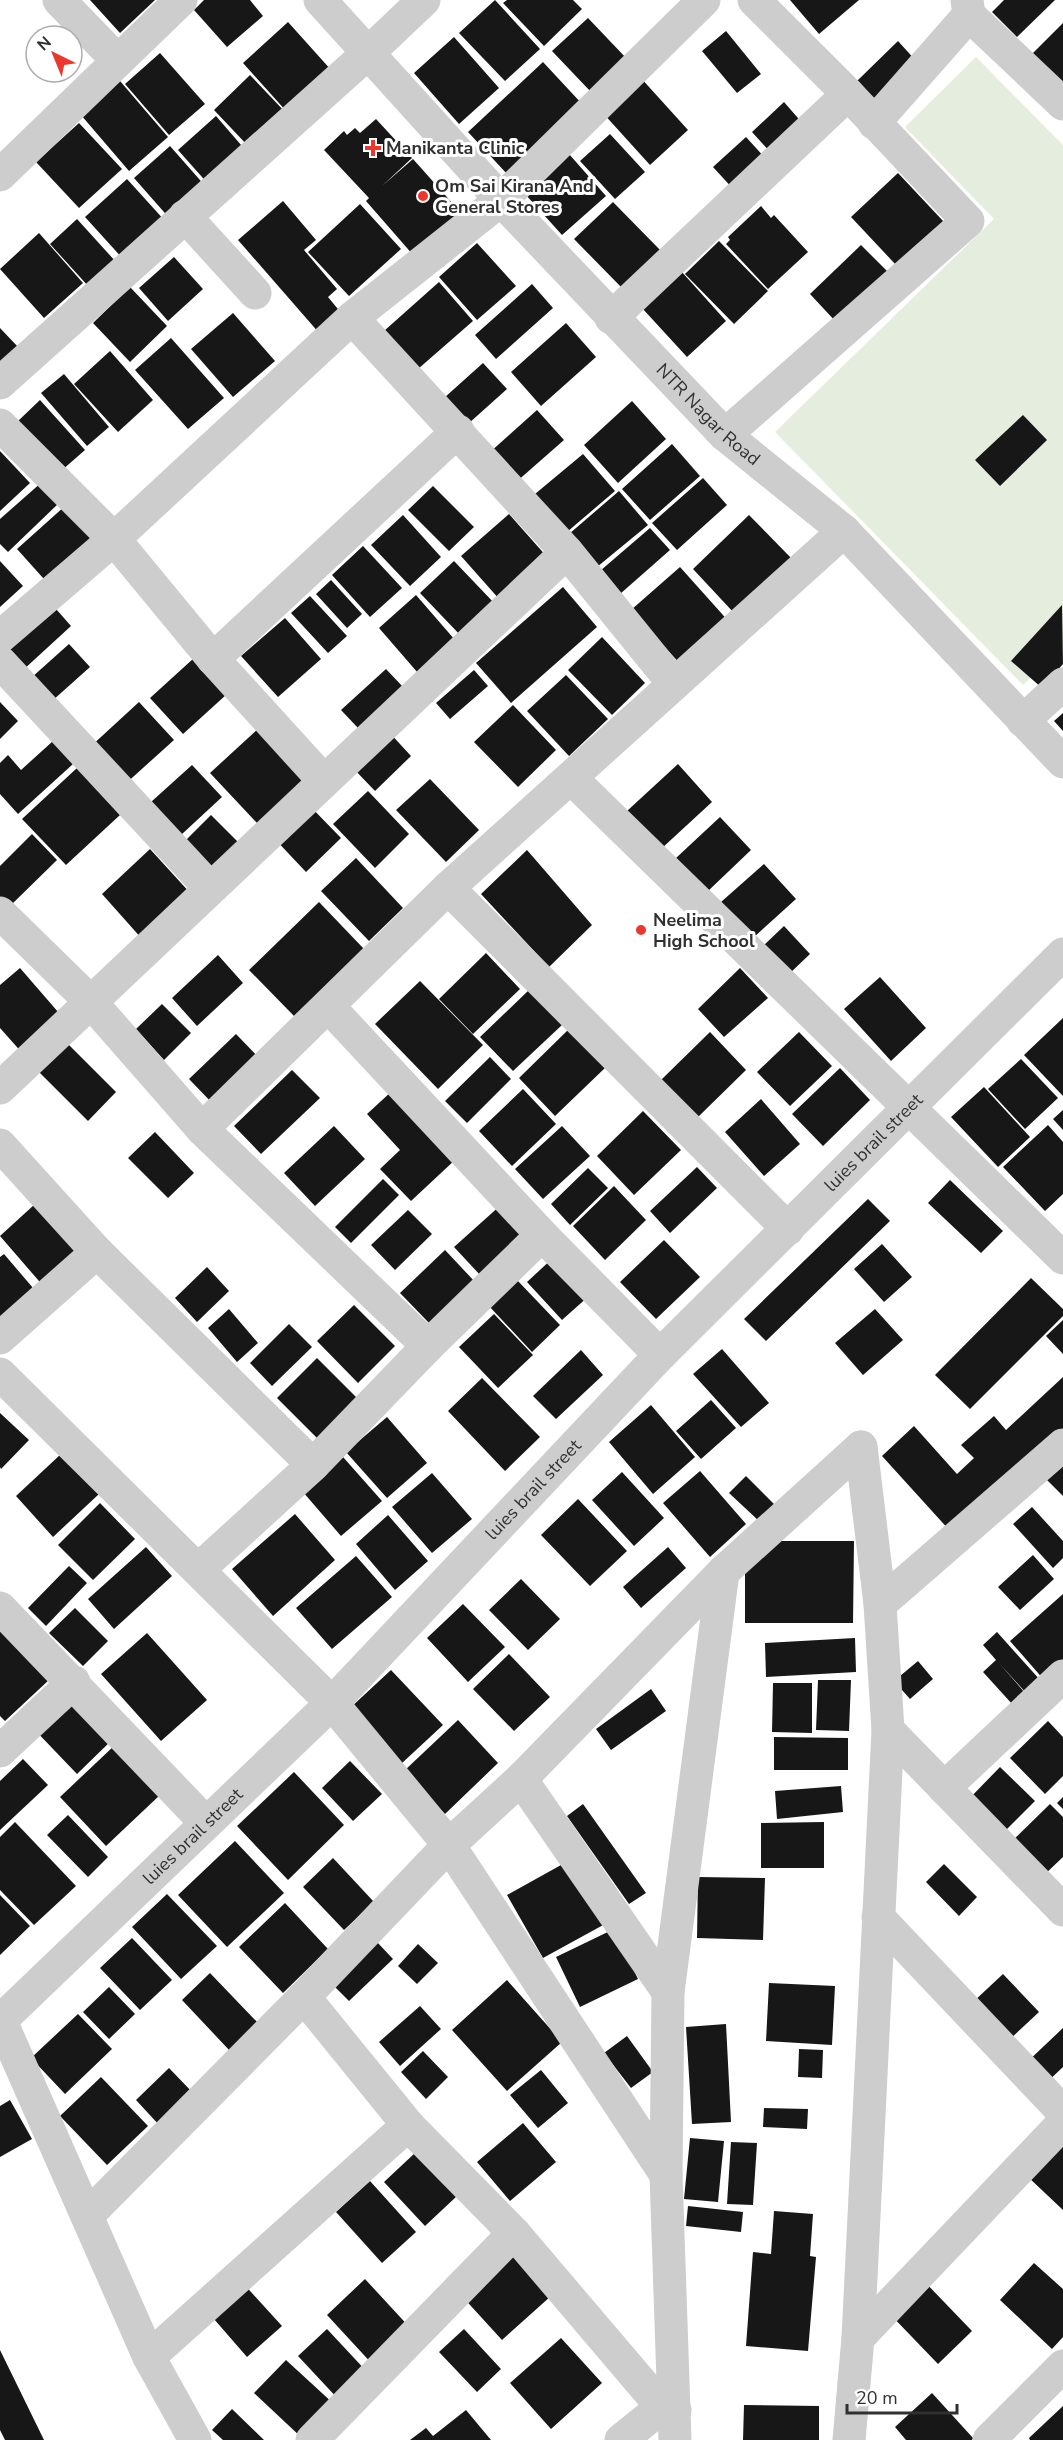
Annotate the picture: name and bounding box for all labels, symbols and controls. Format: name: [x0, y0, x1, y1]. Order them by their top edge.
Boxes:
north arrow: [24, 24, 84, 84]
text: N: [33, 32, 56, 56]
place label: Manikanta Clinic: [386, 136, 525, 160]
marker: Manikanta Clinic: [364, 139, 382, 157]
place label: Om Sai Kirana And General Stores: [435, 174, 594, 219]
marker: Om Sai Kirana And General Stores: [416, 189, 430, 203]
street label: NTR Nagar Road: [651, 358, 765, 471]
place label: Neelima High School: [653, 908, 755, 953]
marker: Neelima High School: [634, 923, 648, 937]
street label: luies brail street: [819, 1088, 928, 1197]
street label: luies brail street: [480, 1434, 587, 1545]
street label: luies brail street: [138, 1782, 248, 1890]
scale bar: [847, 2377, 956, 2415]
text: 20 m: [856, 2386, 898, 2410]

